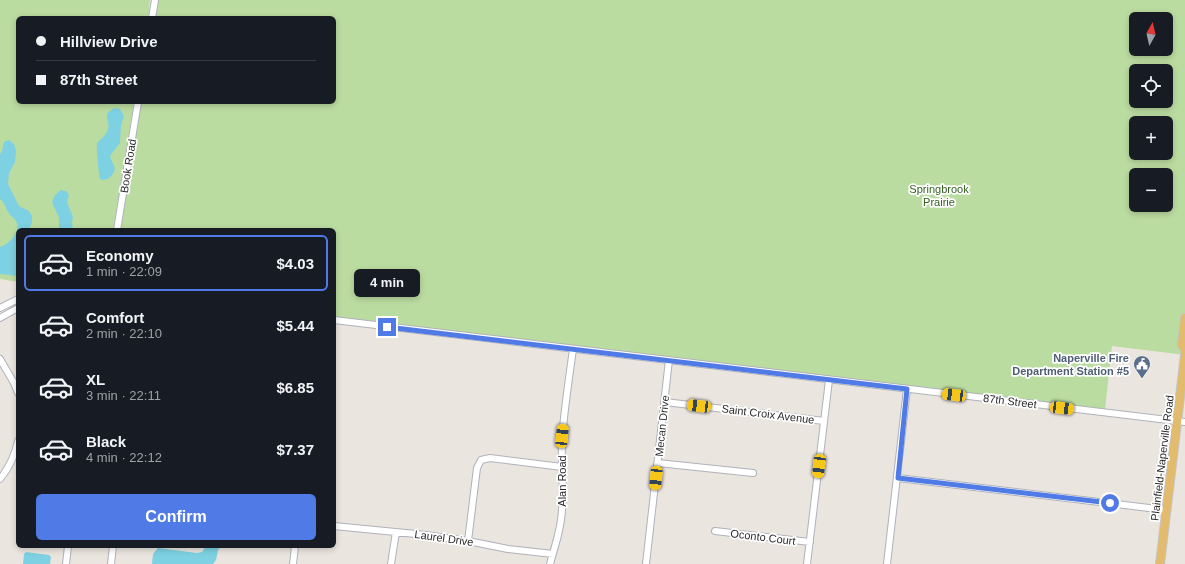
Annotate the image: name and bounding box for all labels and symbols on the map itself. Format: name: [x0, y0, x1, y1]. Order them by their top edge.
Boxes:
north arrow: [1129, 12, 1173, 56]
street label: Book Road: [118, 138, 138, 194]
park label: Springbrook Prairie: [909, 183, 969, 208]
callout: 4 min: [354, 269, 420, 297]
route end: [378, 318, 396, 336]
place label: Naperville Fire Department Station #5: [1012, 352, 1129, 377]
public building icon: Naperville Fire Department Station #5: [1132, 354, 1152, 379]
car: [941, 388, 967, 402]
street label: 87th Street: [983, 392, 1037, 410]
street label: Plainfield-Naperville Road: [1148, 394, 1176, 522]
street label: Mecan Drive: [653, 395, 671, 457]
car: [686, 399, 712, 413]
car: [1049, 401, 1075, 415]
street label: Saint Croix Avenue: [721, 402, 815, 426]
car: [555, 423, 569, 449]
car: [812, 453, 826, 479]
street label: Alan Road: [556, 455, 568, 507]
car: [649, 465, 663, 491]
route start: [1101, 494, 1119, 512]
street label: Oconto Court: [730, 527, 796, 547]
street label: Laurel Drive: [414, 528, 474, 548]

